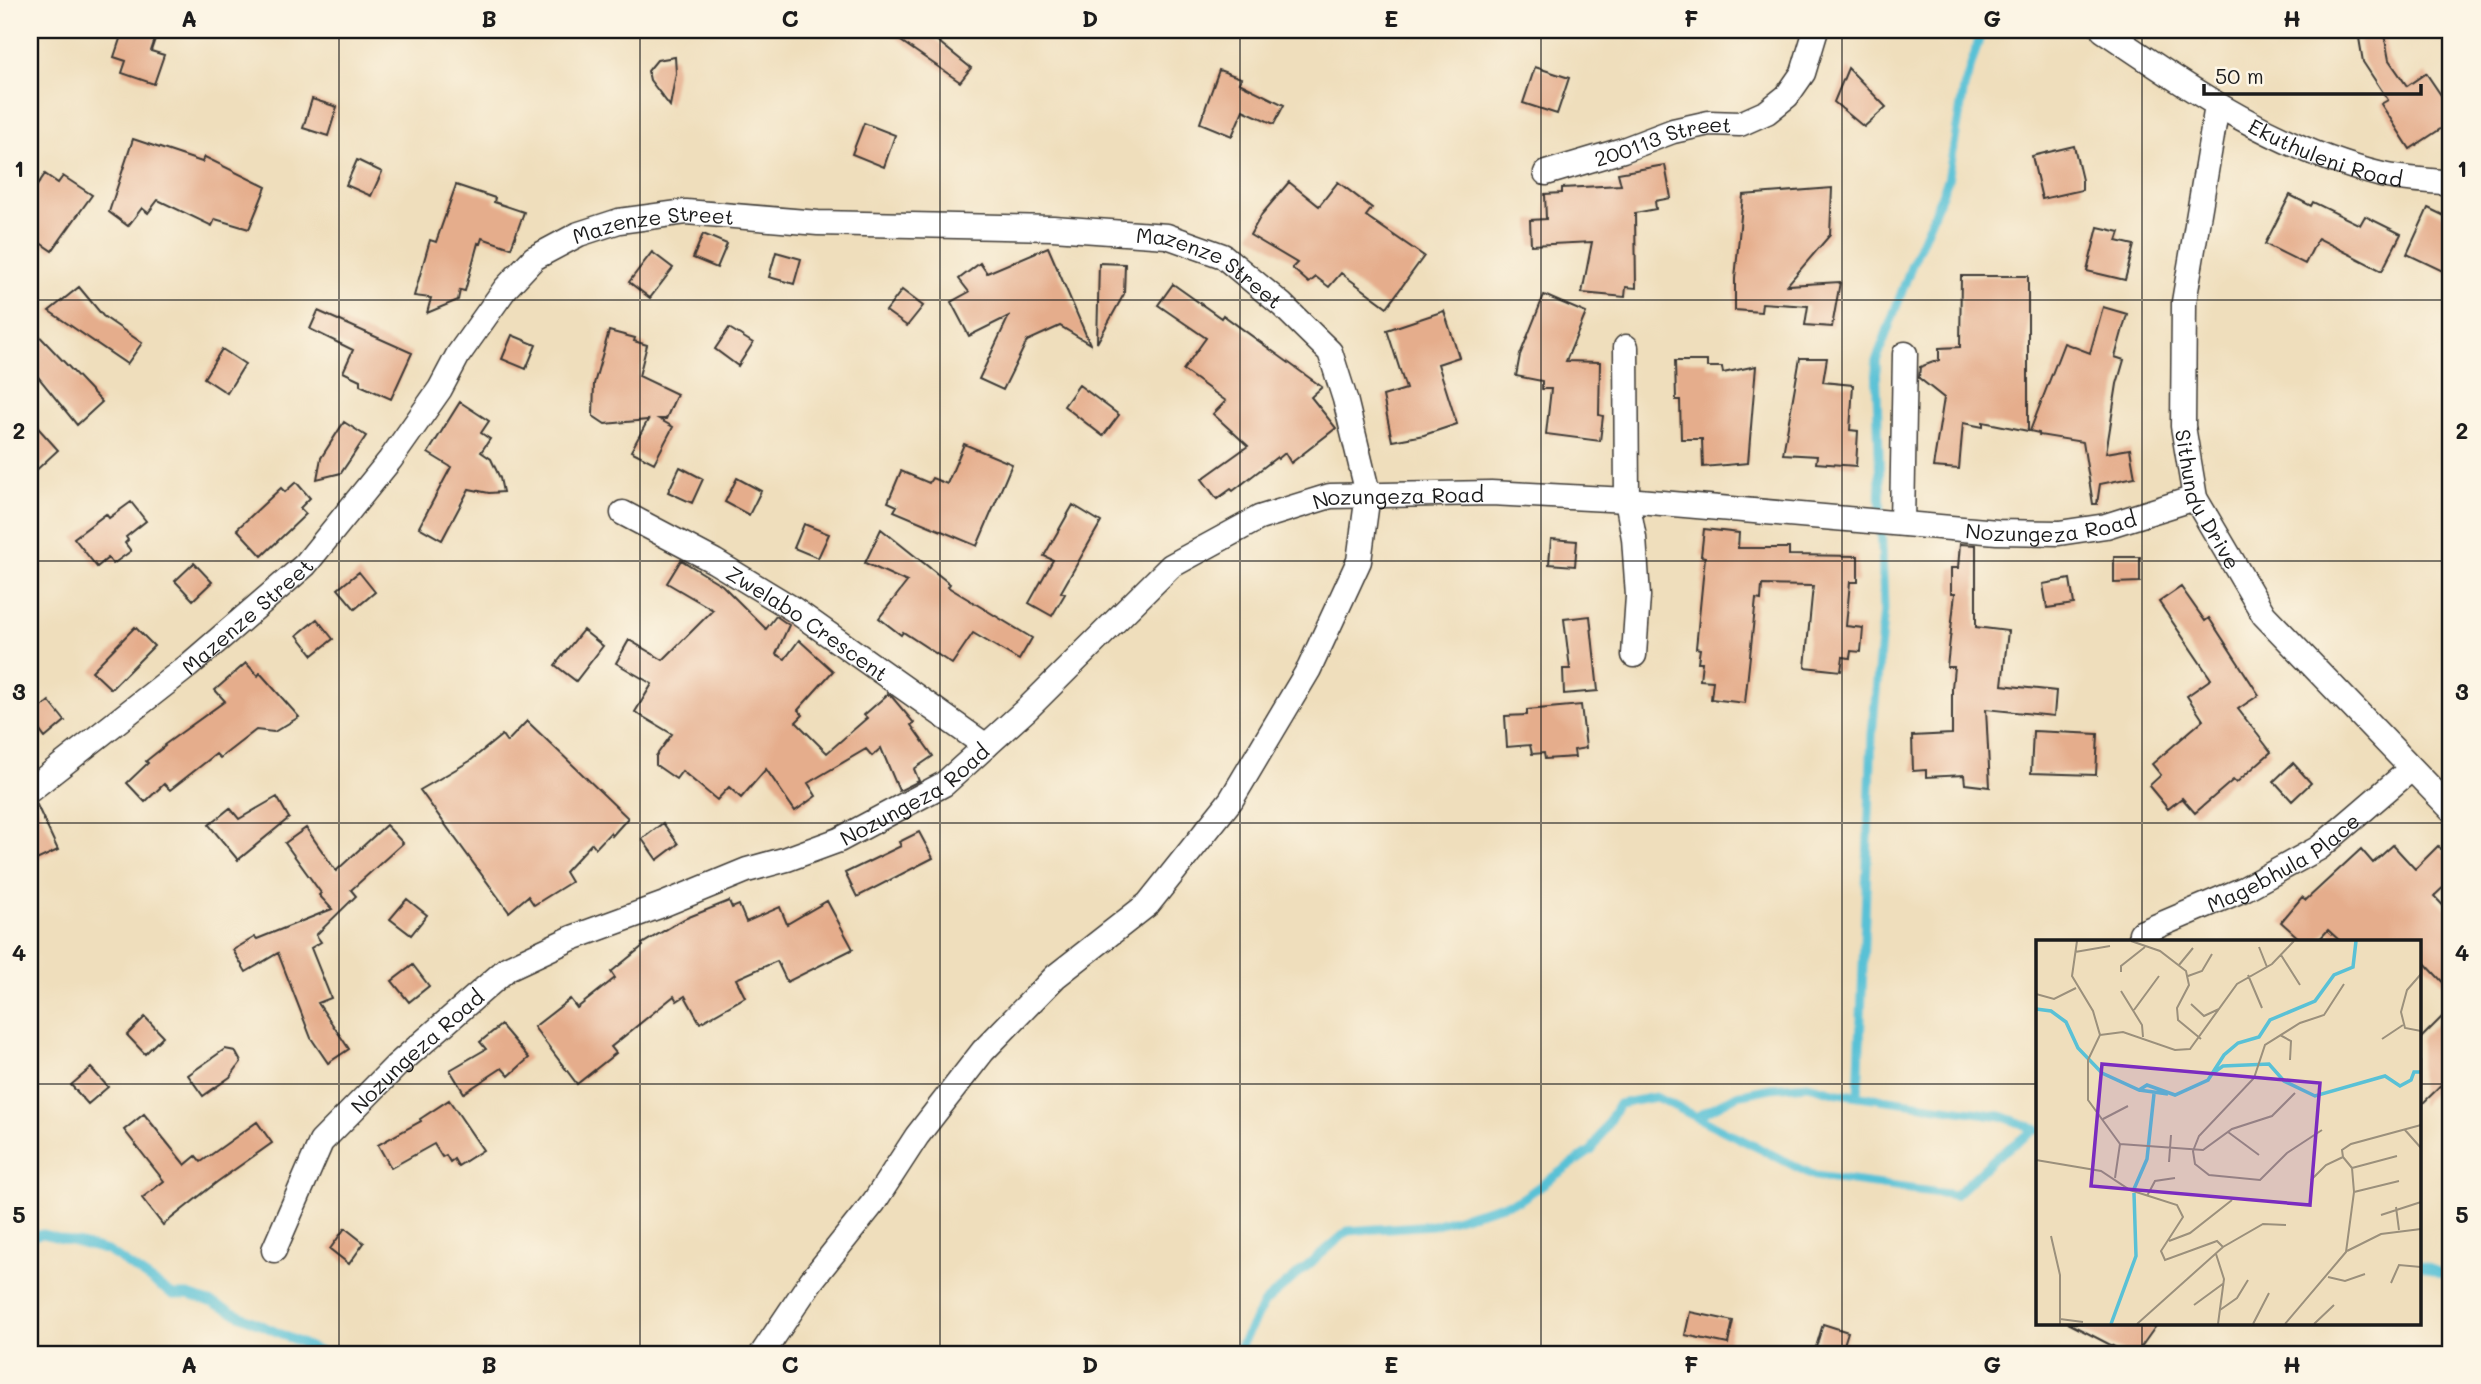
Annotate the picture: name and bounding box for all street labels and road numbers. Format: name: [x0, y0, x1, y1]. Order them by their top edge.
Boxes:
street label: 200113 Street: [1591, 110, 1732, 171]
street label: Ekuthuleni Road: [2244, 111, 2405, 192]
street label: Mazenze Street: [569, 198, 735, 249]
street label: Mazenze Street: [1135, 220, 1289, 314]
street label: Sithundu Drive: [2170, 427, 2247, 574]
street label: Nozungeza Road: [1309, 480, 1484, 514]
street label: Nozungeza Road: [1964, 504, 2139, 547]
street label: Mazenze Street: [175, 553, 319, 680]
street label: Zwelabo Crescent: [722, 559, 894, 686]
street label: Nozungeza Road: [835, 737, 994, 851]
street label: Magebhula Place: [2202, 806, 2364, 917]
street label: Nozungeza Road: [344, 983, 489, 1119]

